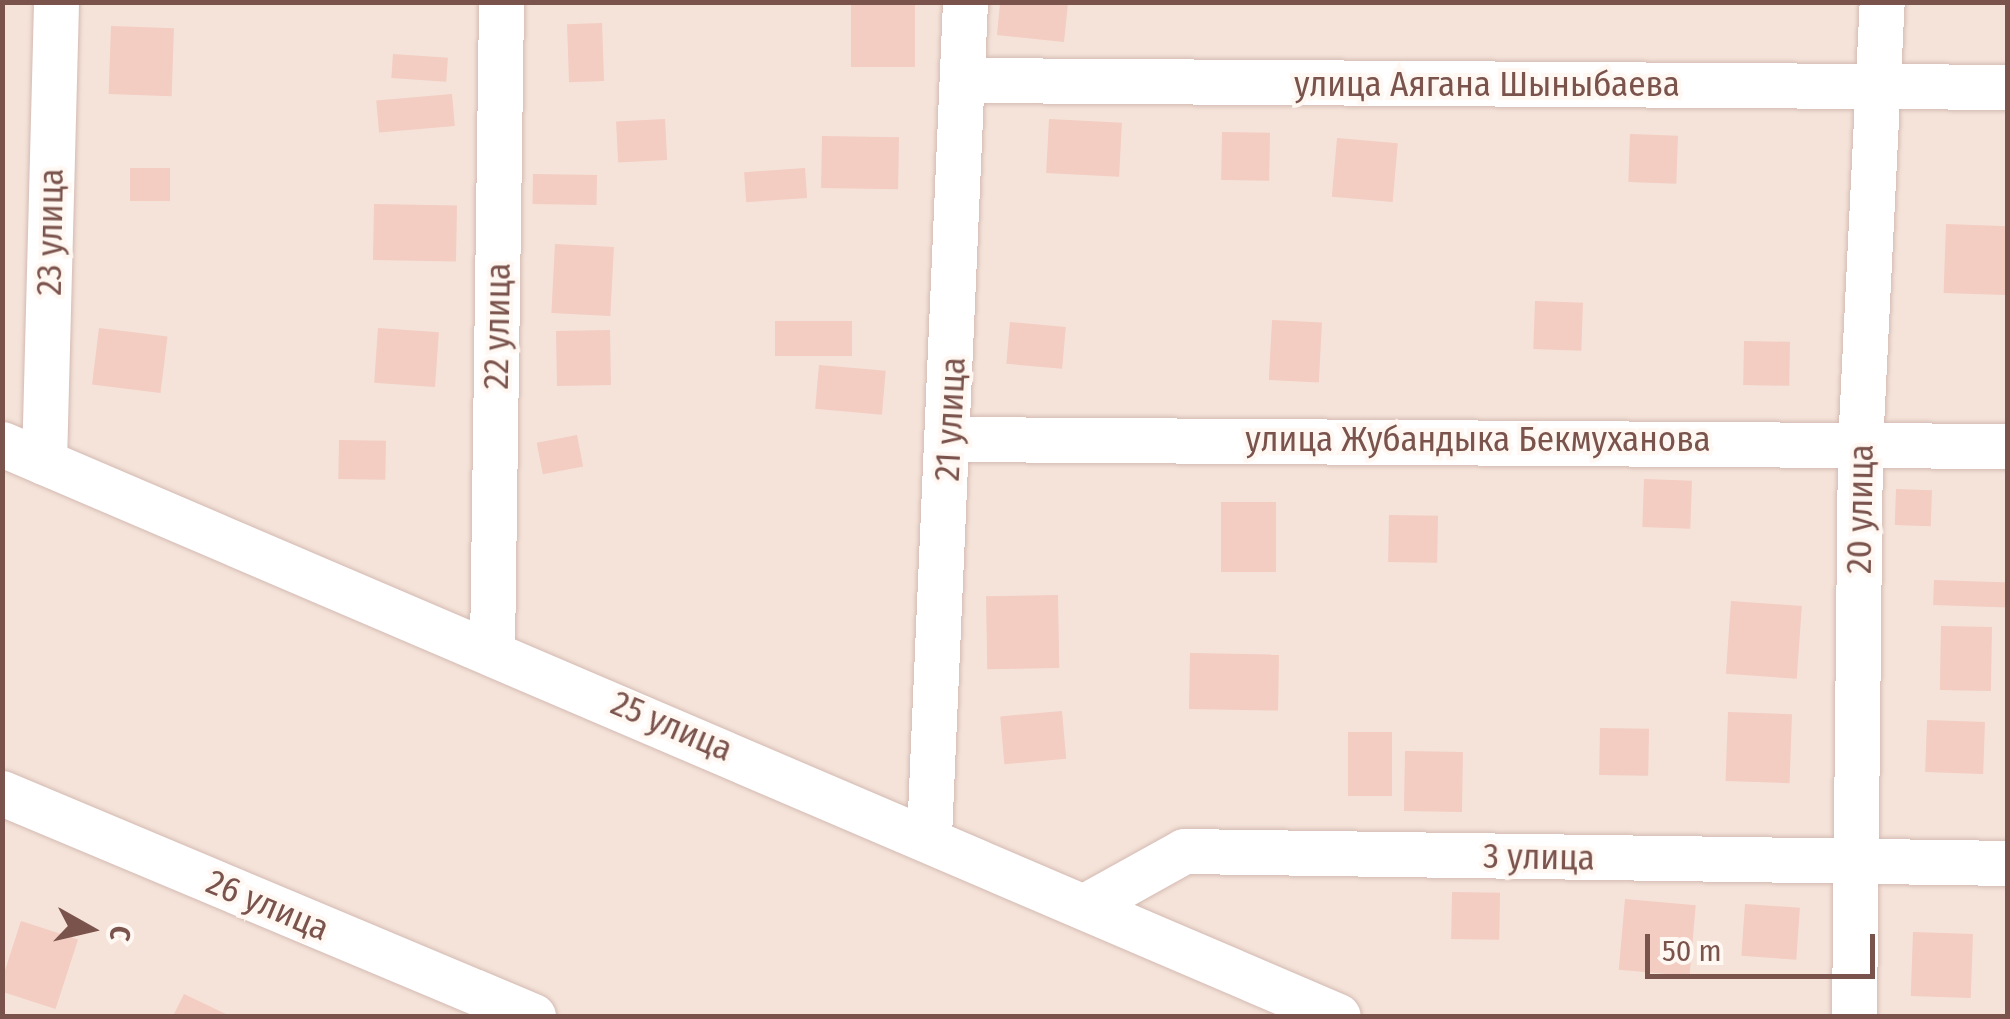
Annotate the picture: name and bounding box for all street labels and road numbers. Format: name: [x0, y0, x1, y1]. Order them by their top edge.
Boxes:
street label: улица Аягана Шыныбаева: [1294, 63, 1680, 105]
street label: 23 улица: [28, 168, 72, 296]
street label: 22 улица: [475, 262, 519, 390]
street label: 21 улица: [926, 356, 974, 482]
street label: улица Жубандыка Бекмуханова: [1245, 418, 1711, 460]
street label: 20 улица: [1838, 444, 1882, 574]
street label: 25 улица: [605, 682, 739, 770]
street label: 3 улица: [1483, 835, 1595, 879]
street label: 26 улица: [201, 861, 335, 949]

